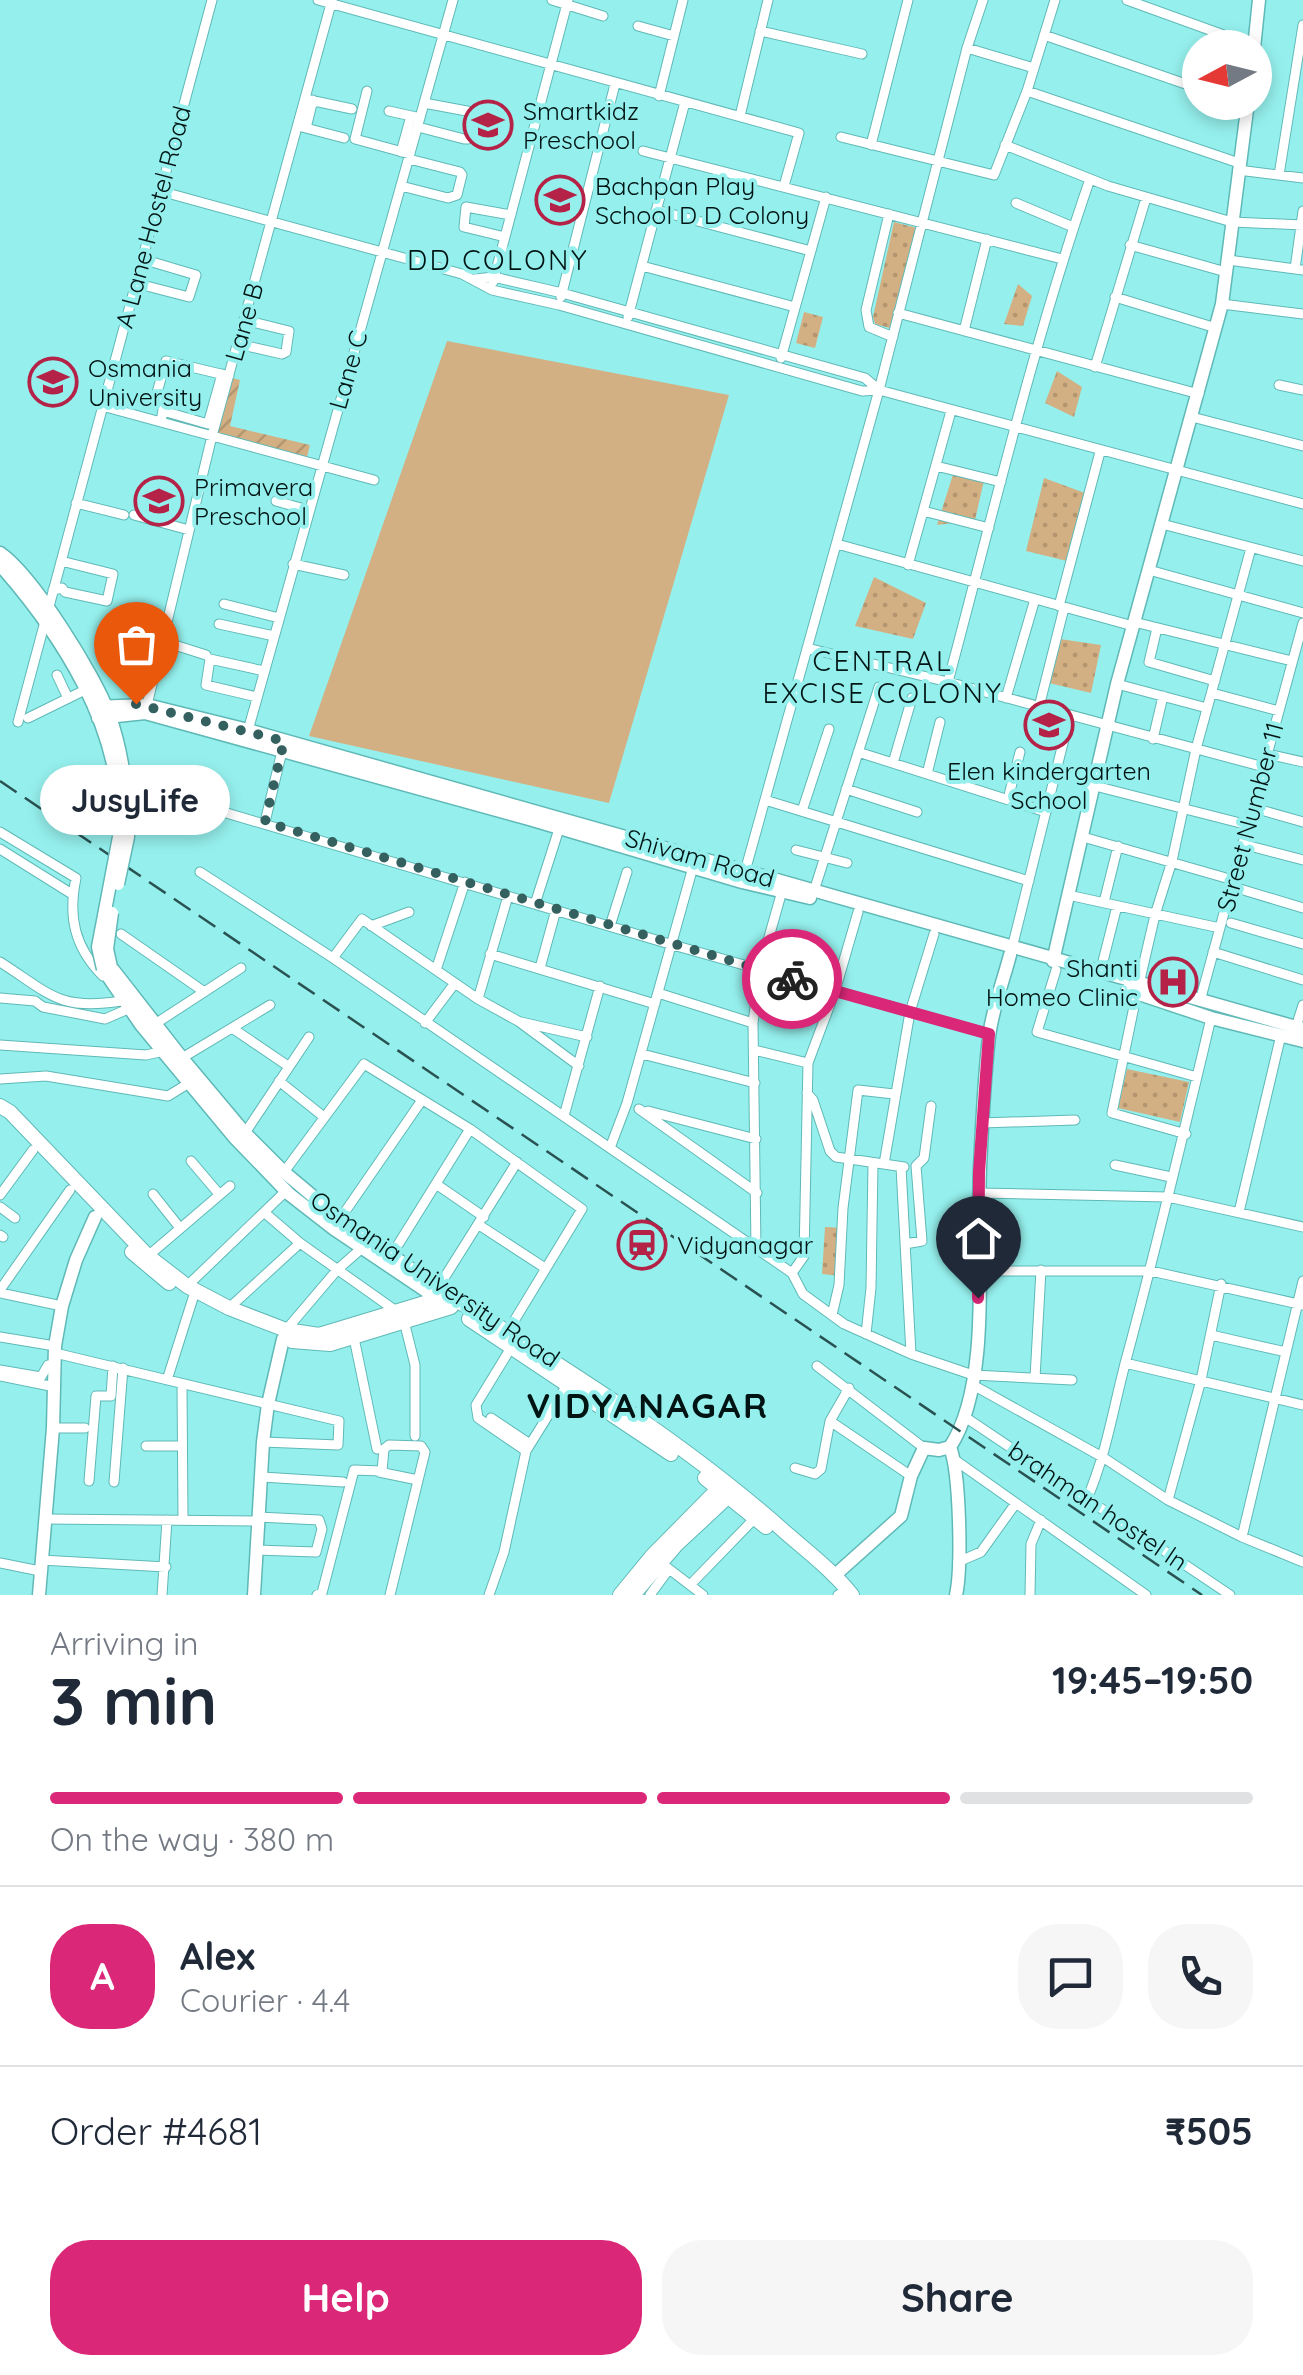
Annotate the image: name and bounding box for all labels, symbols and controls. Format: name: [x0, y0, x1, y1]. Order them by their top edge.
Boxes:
north arrow: [1182, 30, 1272, 120]
map controls: [1182, 30, 1272, 120]
place label: Smartkidz Preschool: [523, 95, 639, 155]
school or university icon: Smartkidz Preschool: [462, 99, 514, 151]
street label: A Lane Hostel Road: [108, 102, 197, 331]
place label: Bachpan Play School D D Colony: [595, 170, 809, 230]
school or university icon: Bachpan Play School D D Colony: [534, 174, 586, 226]
district label: DD COLONY: [407, 242, 589, 277]
street label: Lane B: [218, 279, 269, 365]
street label: Lane C: [322, 327, 373, 413]
place label: Osmania University: [88, 352, 202, 412]
school or university icon: Osmania University: [27, 356, 79, 408]
place label: Primavera Preschool: [194, 471, 313, 531]
school or university icon: Primavera Preschool: [133, 475, 185, 527]
pin: [94, 602, 179, 705]
icon: bag: [109, 617, 164, 672]
district label: CENTRAL EXCISE COLONY: [762, 643, 1004, 710]
school or university icon: Elen kindergarten School: [1023, 699, 1075, 751]
street label: Street Number 11: [1209, 719, 1290, 915]
place label: Elen kindergarten School: [947, 755, 1151, 815]
callout: JusyLife: [41, 764, 231, 834]
text: JusyLife: [71, 780, 199, 820]
street label: Shivam Road: [622, 821, 778, 894]
courier: [742, 929, 842, 1029]
icon: bike: [765, 952, 820, 1007]
place label: Shanti Homeo Clinic: [986, 952, 1138, 1012]
hospital icon: Shanti Homeo Clinic: [1147, 956, 1199, 1008]
street label: Osmania University Road: [305, 1184, 566, 1374]
pin: [936, 1196, 1021, 1299]
icon: home: [951, 1211, 1006, 1266]
station icon: Vidyanagar: [616, 1219, 668, 1271]
place label: Vidyanagar: [677, 1229, 814, 1260]
district label: VIDYANAGAR: [527, 1383, 769, 1427]
street label: brahman hostel ln: [1003, 1434, 1194, 1577]
text: Arriving in: [50, 1623, 199, 1663]
text: 19:45–19:50: [1052, 1656, 1253, 1704]
text: 3 min: [50, 1660, 217, 1741]
text: On the way · 380 m: [50, 1819, 334, 1859]
button: chat: [1018, 1924, 1123, 2029]
button: phone: [1148, 1924, 1253, 2029]
text: Alex: [180, 1932, 255, 1980]
text: A: [90, 1952, 115, 2000]
text: Courier · 4.4: [180, 1980, 350, 2020]
text: Order #4681: [50, 2107, 262, 2155]
text: ₹505: [1165, 2107, 1253, 2155]
button: Help: [50, 2240, 642, 2355]
button: Share: [662, 2240, 1253, 2355]

